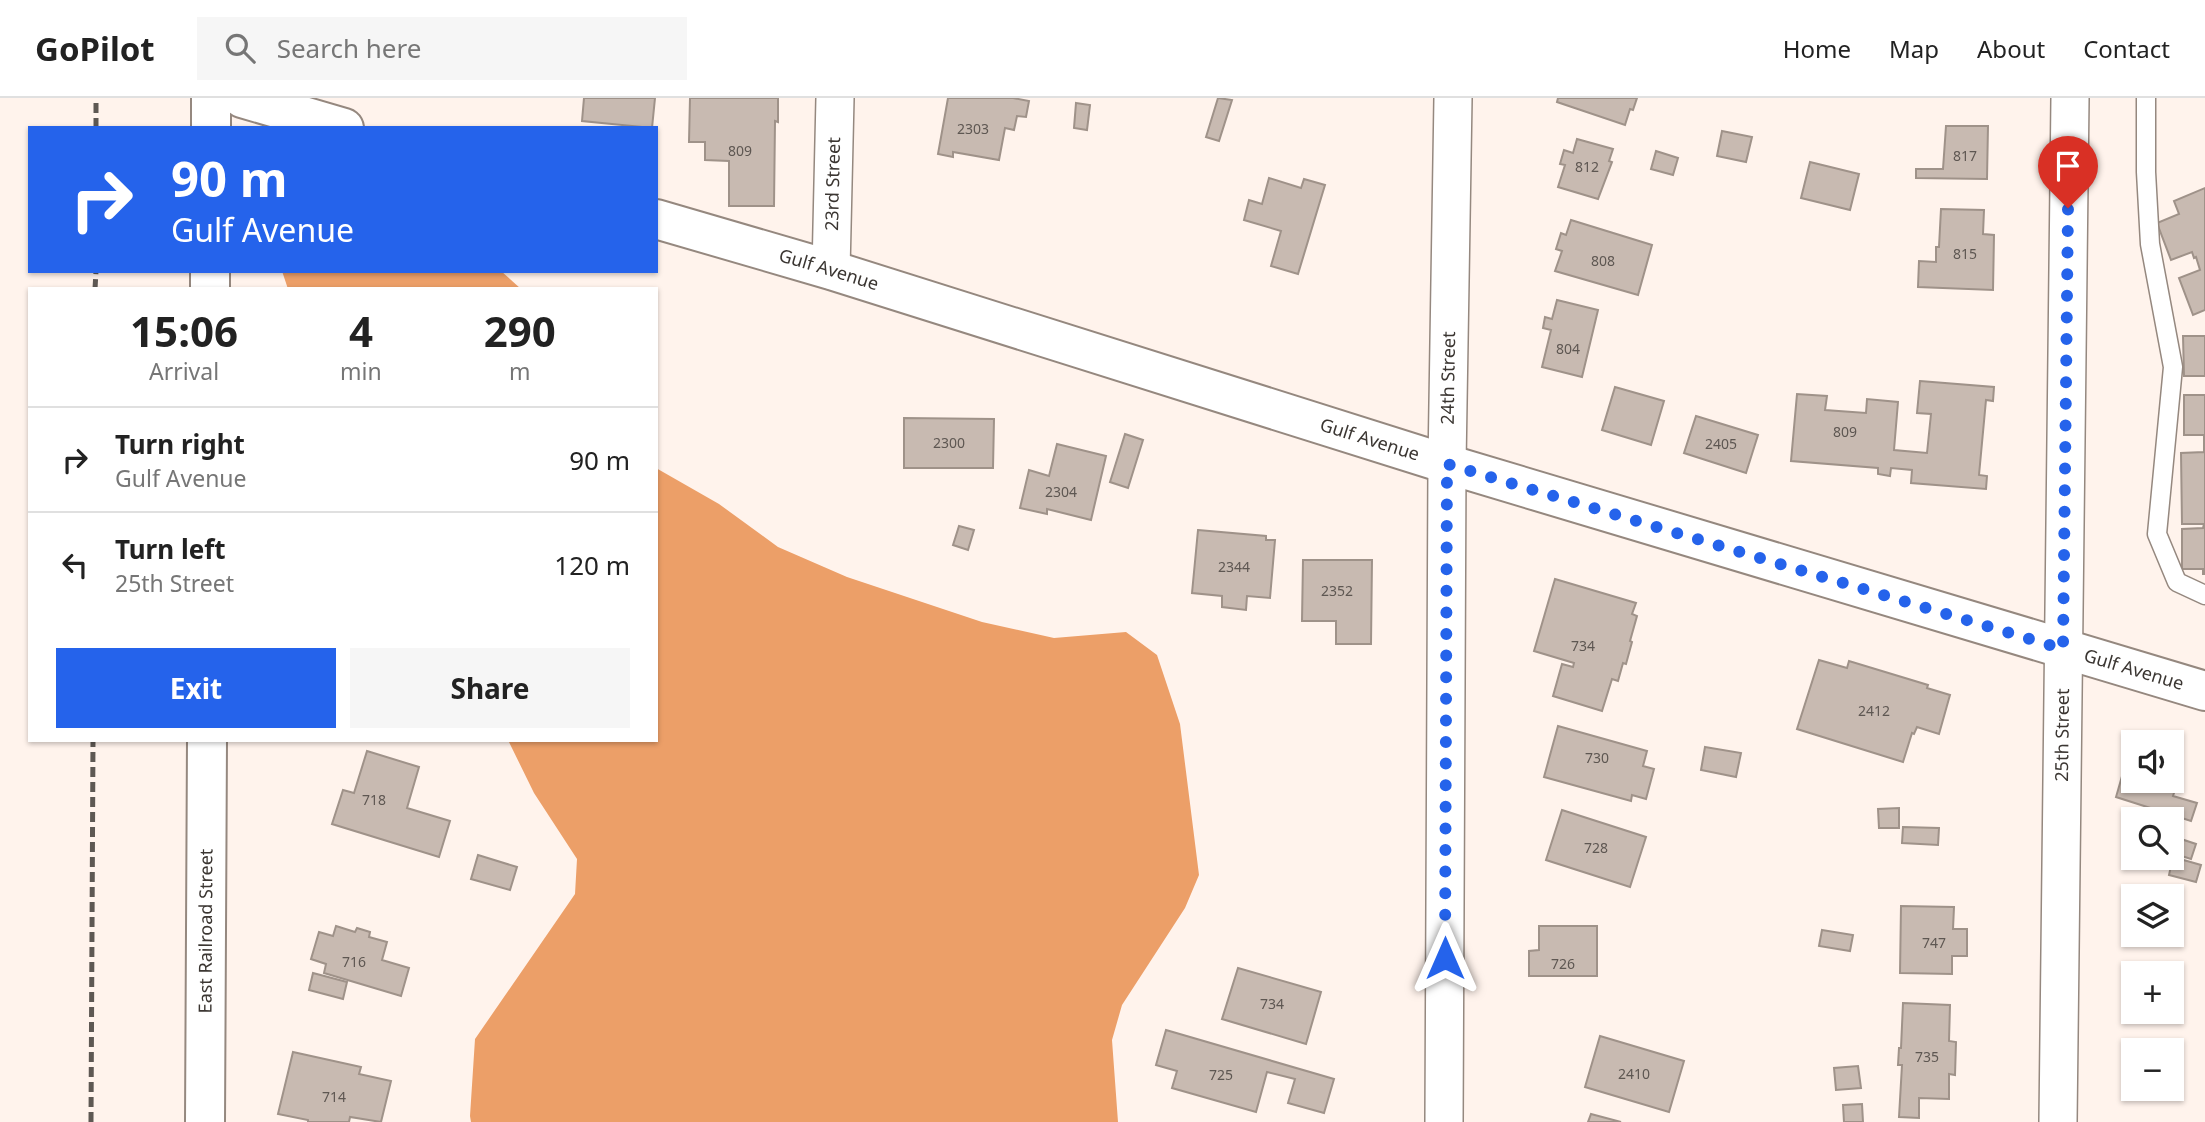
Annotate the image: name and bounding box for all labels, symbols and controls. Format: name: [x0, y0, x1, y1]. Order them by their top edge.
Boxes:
search box: [197, 17, 687, 80]
text: GoPilot: [35, 26, 155, 71]
icon: search: [221, 29, 259, 67]
text: Search here: [277, 30, 421, 66]
text: Home: [1783, 32, 1851, 65]
text: Map: [1889, 32, 1939, 65]
text: About: [1977, 32, 2045, 65]
text: Contact: [2083, 32, 2170, 65]
house number: 2303: [957, 119, 989, 138]
street label: 23rd Street: [819, 136, 845, 231]
pin: [2038, 136, 2098, 208]
house number: 809: [728, 141, 752, 160]
text: 90 m: [171, 145, 288, 211]
house number: 817: [1953, 146, 1977, 165]
icon: arrive: [2049, 147, 2087, 185]
icon: right: [56, 154, 147, 245]
house number: 812: [1575, 157, 1599, 176]
text: Gulf Avenue: [171, 208, 354, 251]
street label: Gulf Avenue: [776, 242, 882, 295]
house number: 815: [1953, 244, 1977, 263]
house number: 808: [1591, 251, 1615, 270]
text: 15:06: [130, 302, 238, 359]
text: 4: [349, 302, 373, 359]
text: 290: [484, 302, 556, 359]
street label: 24th Street: [1435, 331, 1460, 425]
house number: 804: [1556, 339, 1580, 358]
text: Arrival: [149, 355, 219, 387]
text: min: [340, 355, 382, 387]
text: m: [509, 355, 531, 387]
street label: Gulf Avenue: [1317, 412, 1423, 466]
house number: 809: [1833, 422, 1857, 441]
text: Turn right: [115, 426, 245, 462]
house number: 2300: [933, 433, 965, 452]
house number: 2405: [1705, 434, 1737, 453]
icon: right: [56, 441, 94, 479]
text: 90 m: [569, 442, 630, 478]
text: Gulf Avenue: [115, 462, 247, 494]
house number: 2304: [1045, 482, 1077, 501]
text: Turn left: [115, 531, 226, 567]
icon: left: [56, 546, 94, 584]
text: 120 m: [554, 547, 630, 583]
house number: 2344: [1218, 557, 1250, 576]
text: 25th Street: [115, 567, 234, 599]
house number: 2352: [1321, 581, 1353, 600]
house number: 734: [1571, 636, 1595, 655]
street label: Gulf Avenue: [2081, 642, 2187, 695]
button: Exit: [56, 648, 336, 728]
button: Share: [350, 648, 630, 728]
street label: 25th Street: [2049, 688, 2074, 782]
house number: 2412: [1858, 701, 1890, 720]
map controls: [2121, 730, 2184, 1101]
button: sound: [2121, 730, 2184, 793]
house number: 730: [1585, 748, 1609, 767]
house number: 718: [362, 790, 386, 809]
button: search: [2121, 807, 2184, 870]
house number: 728: [1584, 838, 1608, 857]
street label: East Railroad Street: [193, 848, 217, 1013]
button: layers: [2121, 884, 2184, 947]
position arrow: [1408, 921, 1482, 995]
house number: 747: [1922, 933, 1946, 952]
house number: 716: [342, 952, 366, 971]
house number: 726: [1551, 954, 1575, 973]
button: +: [2121, 961, 2184, 1024]
house number: 734: [1260, 994, 1284, 1013]
button: −: [2121, 1038, 2184, 1101]
house number: 735: [1915, 1047, 1939, 1066]
house number: 2410: [1618, 1064, 1650, 1083]
house number: 725: [1209, 1065, 1233, 1084]
house number: 714: [322, 1087, 346, 1106]

